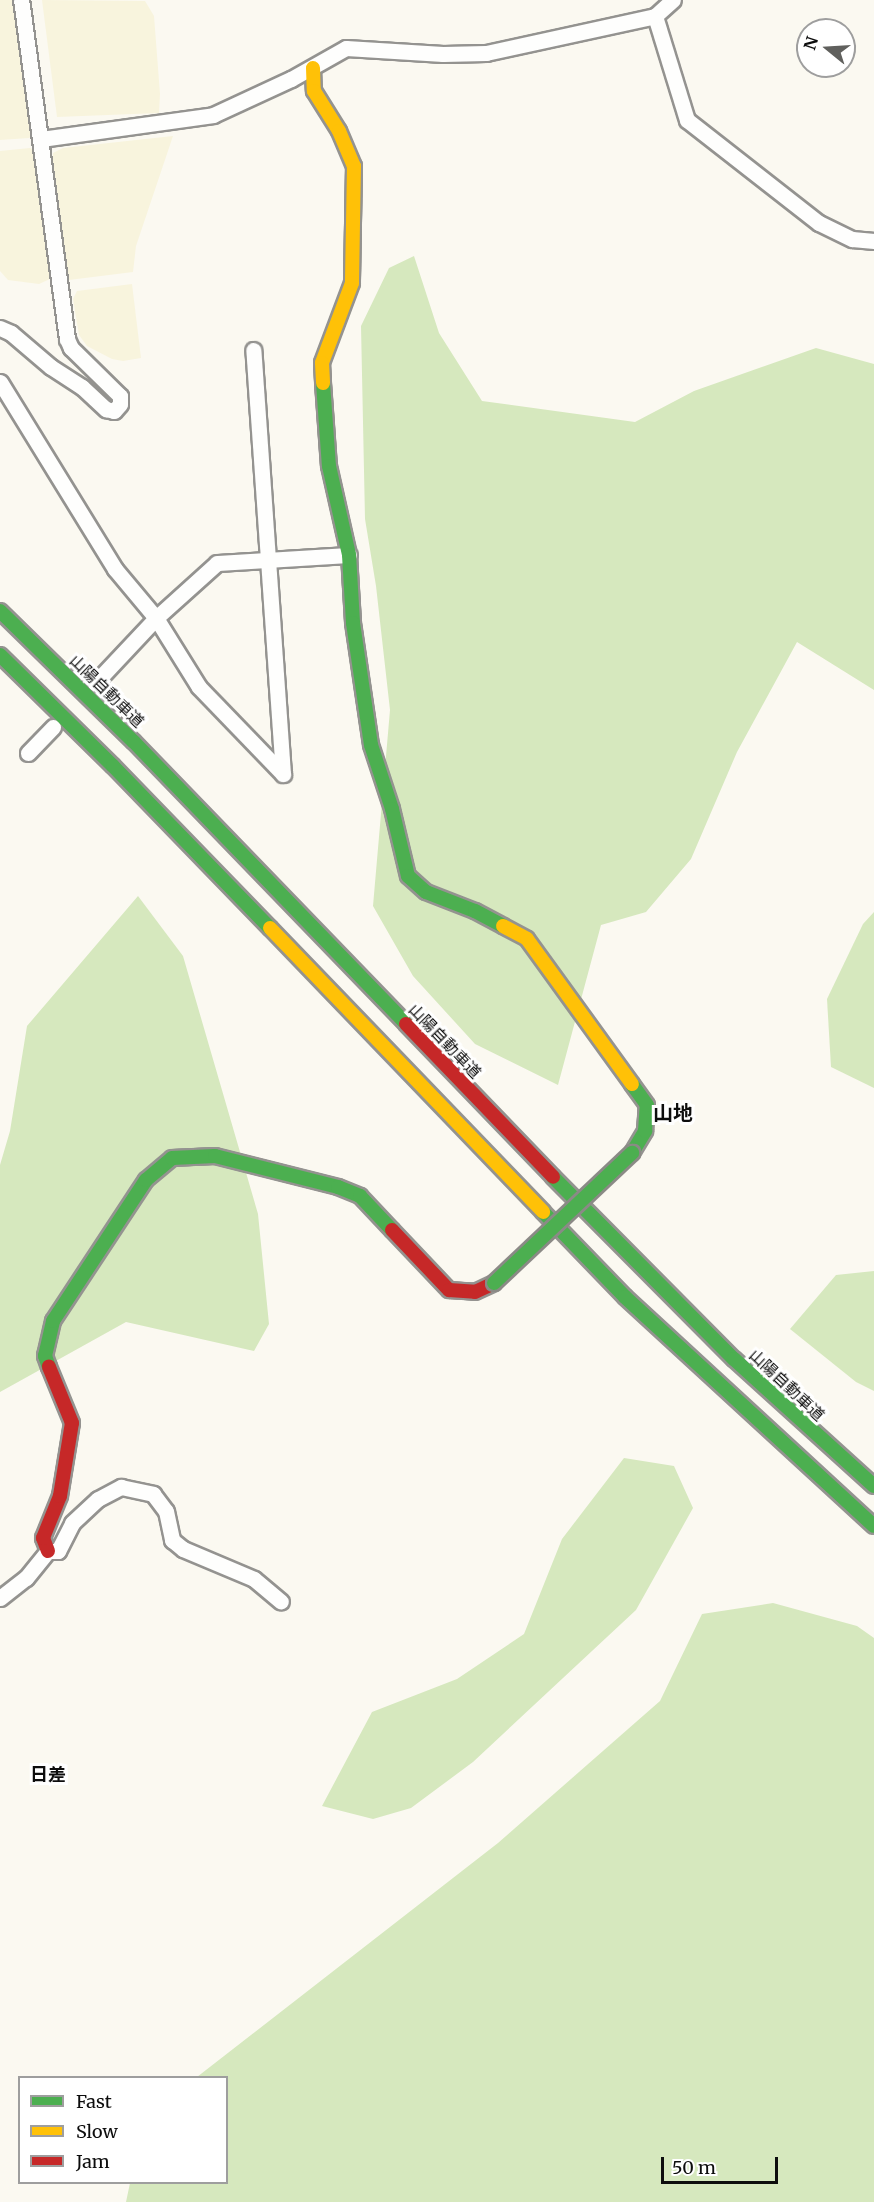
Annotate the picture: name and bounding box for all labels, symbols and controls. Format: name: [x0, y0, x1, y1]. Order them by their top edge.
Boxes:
north arrow: [796, 18, 856, 78]
text: N: [799, 34, 822, 52]
street label: 山陽自動車道: [66, 651, 148, 731]
street label: 山陽自動車道: [405, 1000, 485, 1082]
district label: 山地: [653, 1100, 693, 1124]
street label: 山陽自動車道: [745, 1345, 829, 1425]
district label: 日差: [30, 1764, 66, 1786]
legend: [18, 2076, 228, 2184]
text: Fast: [76, 2090, 112, 2113]
text: Slow: [76, 2120, 118, 2143]
scale bar: [664, 2145, 781, 2183]
text: Jam: [76, 2150, 110, 2173]
text: 50 m: [672, 2156, 716, 2179]

